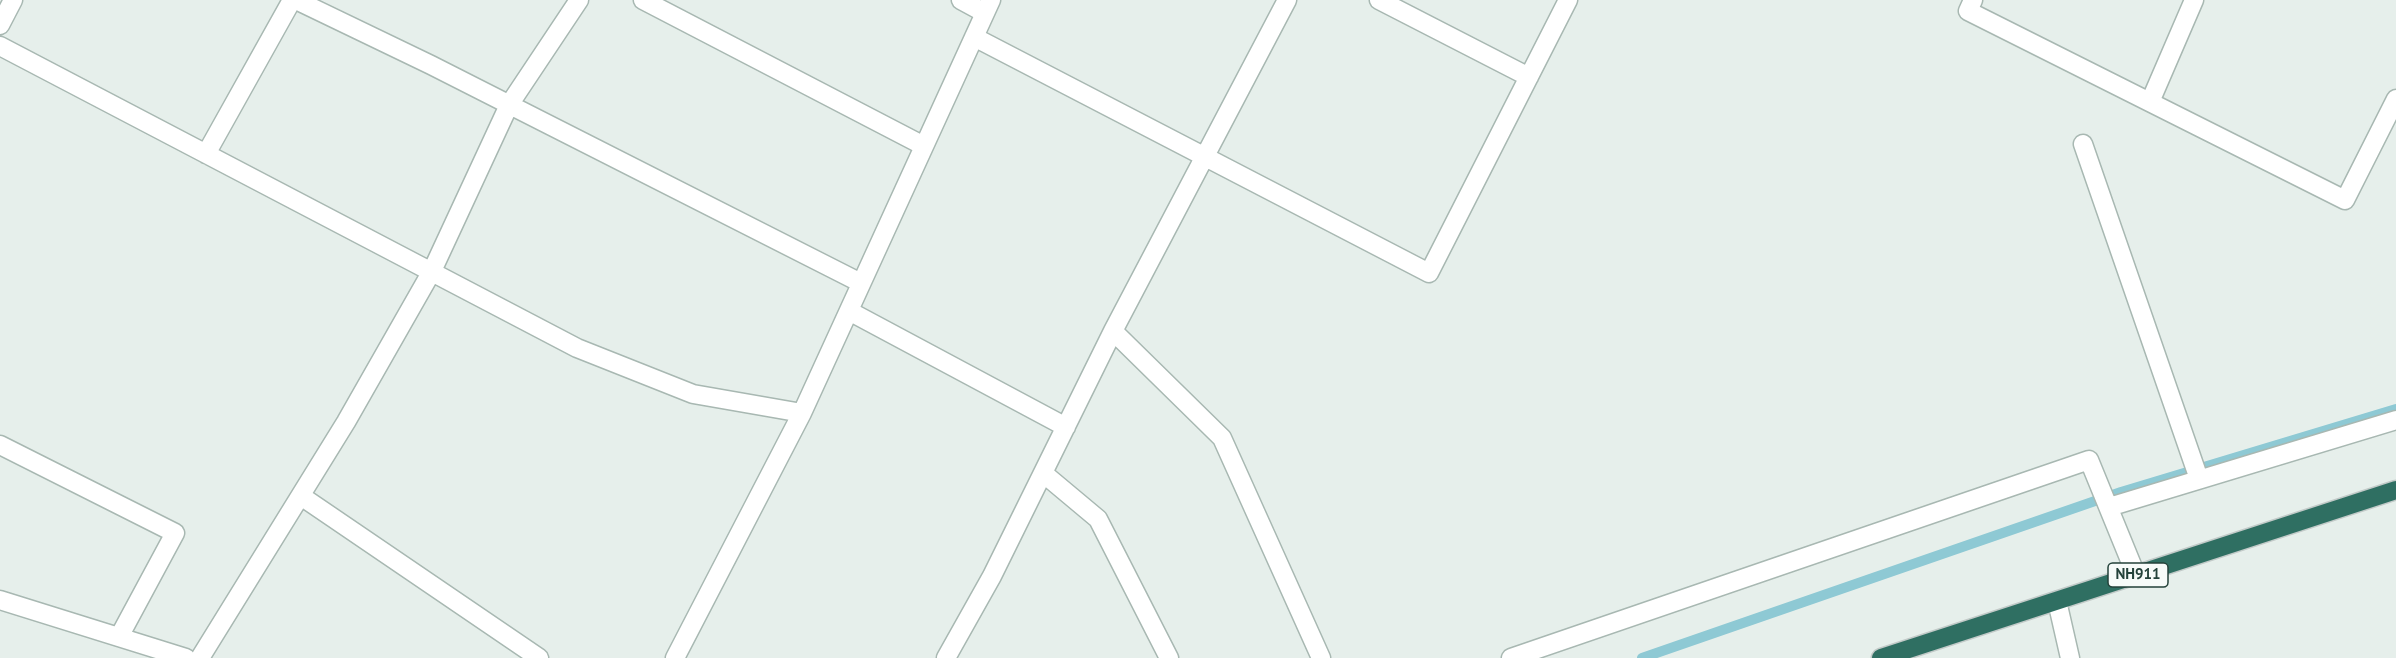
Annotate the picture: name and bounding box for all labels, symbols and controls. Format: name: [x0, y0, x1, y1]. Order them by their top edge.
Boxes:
road number: NH911: [2108, 563, 2168, 587]

